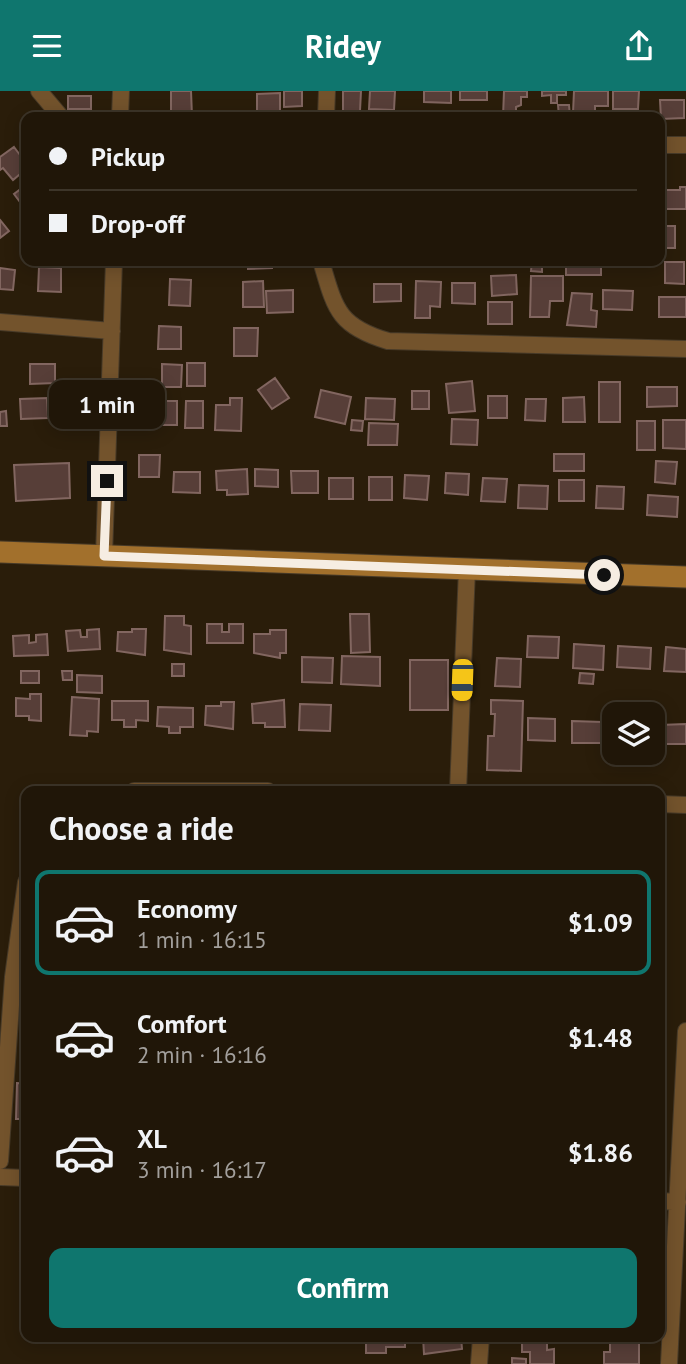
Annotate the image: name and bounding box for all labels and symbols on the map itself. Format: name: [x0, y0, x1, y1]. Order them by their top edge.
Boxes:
callout: 1 min: [49, 379, 165, 429]
route end: [91, 465, 123, 497]
route start: [588, 559, 620, 591]
car: [451, 659, 474, 701]

